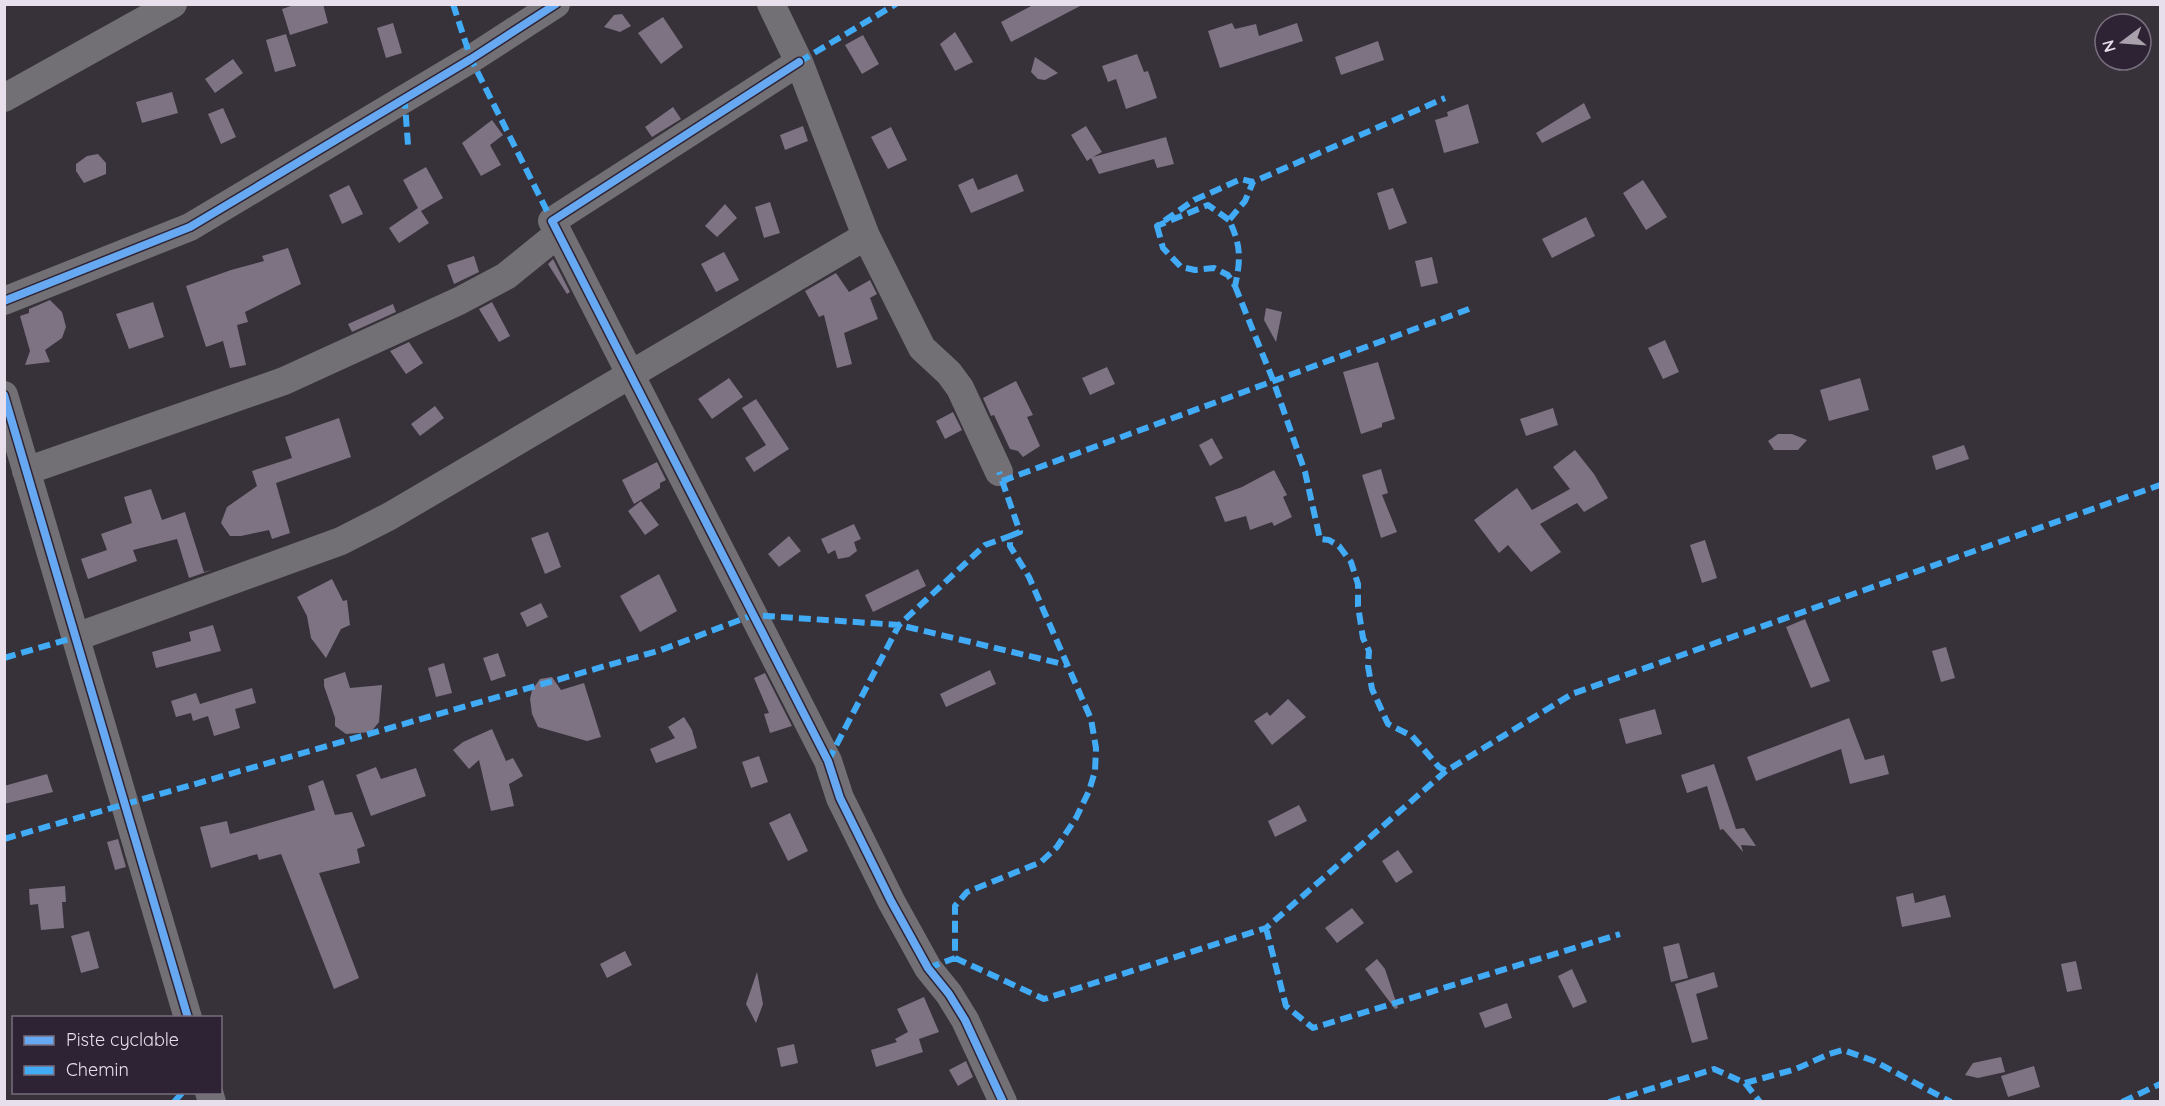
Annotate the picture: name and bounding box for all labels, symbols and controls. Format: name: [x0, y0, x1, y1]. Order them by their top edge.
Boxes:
north arrow: [2093, 12, 2153, 72]
text: N: [2097, 38, 2120, 55]
legend: [12, 1016, 222, 1094]
text: Piste cyclable: [66, 1028, 179, 1051]
text: Chemin: [66, 1058, 129, 1081]

